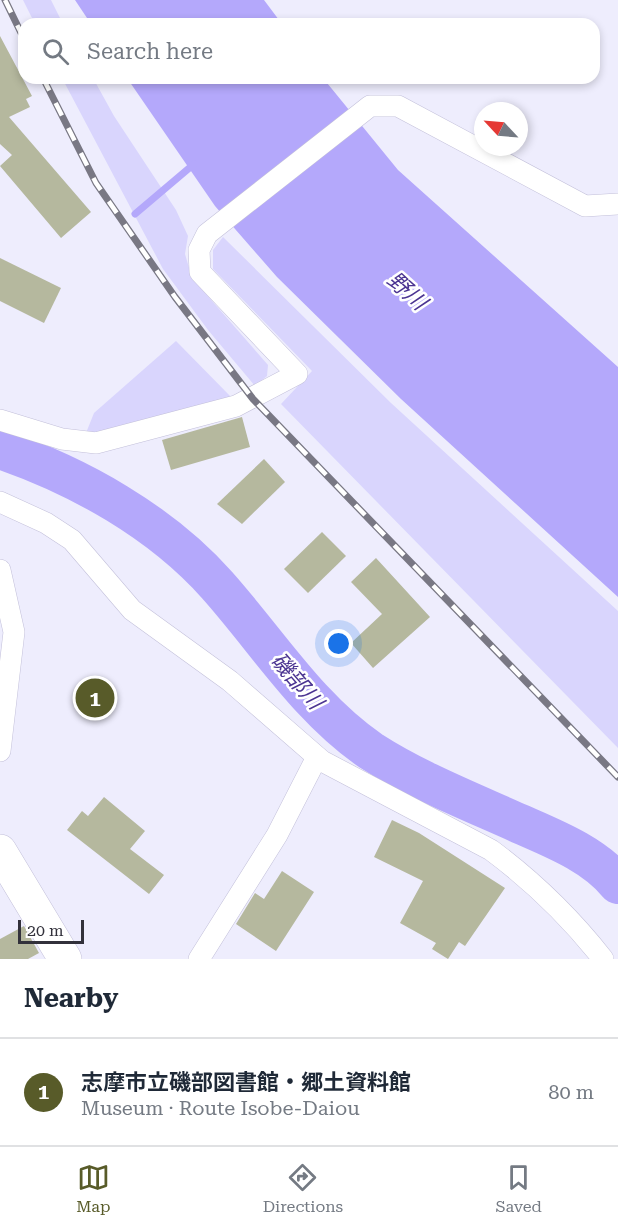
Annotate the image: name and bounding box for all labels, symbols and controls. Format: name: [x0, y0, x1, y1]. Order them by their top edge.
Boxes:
search box: [18, 18, 600, 84]
icon: search: [39, 35, 72, 68]
text: Search here: [87, 39, 213, 64]
north arrow: [474, 102, 528, 156]
water label: 野川: [382, 267, 433, 316]
your location: [324, 629, 353, 658]
water label: 磯部川: [266, 648, 329, 716]
pin: 1: [76, 676, 115, 720]
scale bar: [18, 917, 84, 944]
text: 20 m: [27, 921, 64, 940]
text: Nearby: [24, 983, 118, 1013]
text: 志摩市立磯部図書館・郷土資料館: [81, 1070, 411, 1095]
text: 1: [38, 1080, 49, 1104]
text: 80 m: [548, 1080, 594, 1104]
text: Museum · Route Isobe-Daiou: [81, 1096, 360, 1120]
tab: Map: [76, 1161, 110, 1216]
tab: Directions: [263, 1161, 343, 1216]
tab: Saved: [495, 1161, 542, 1216]

